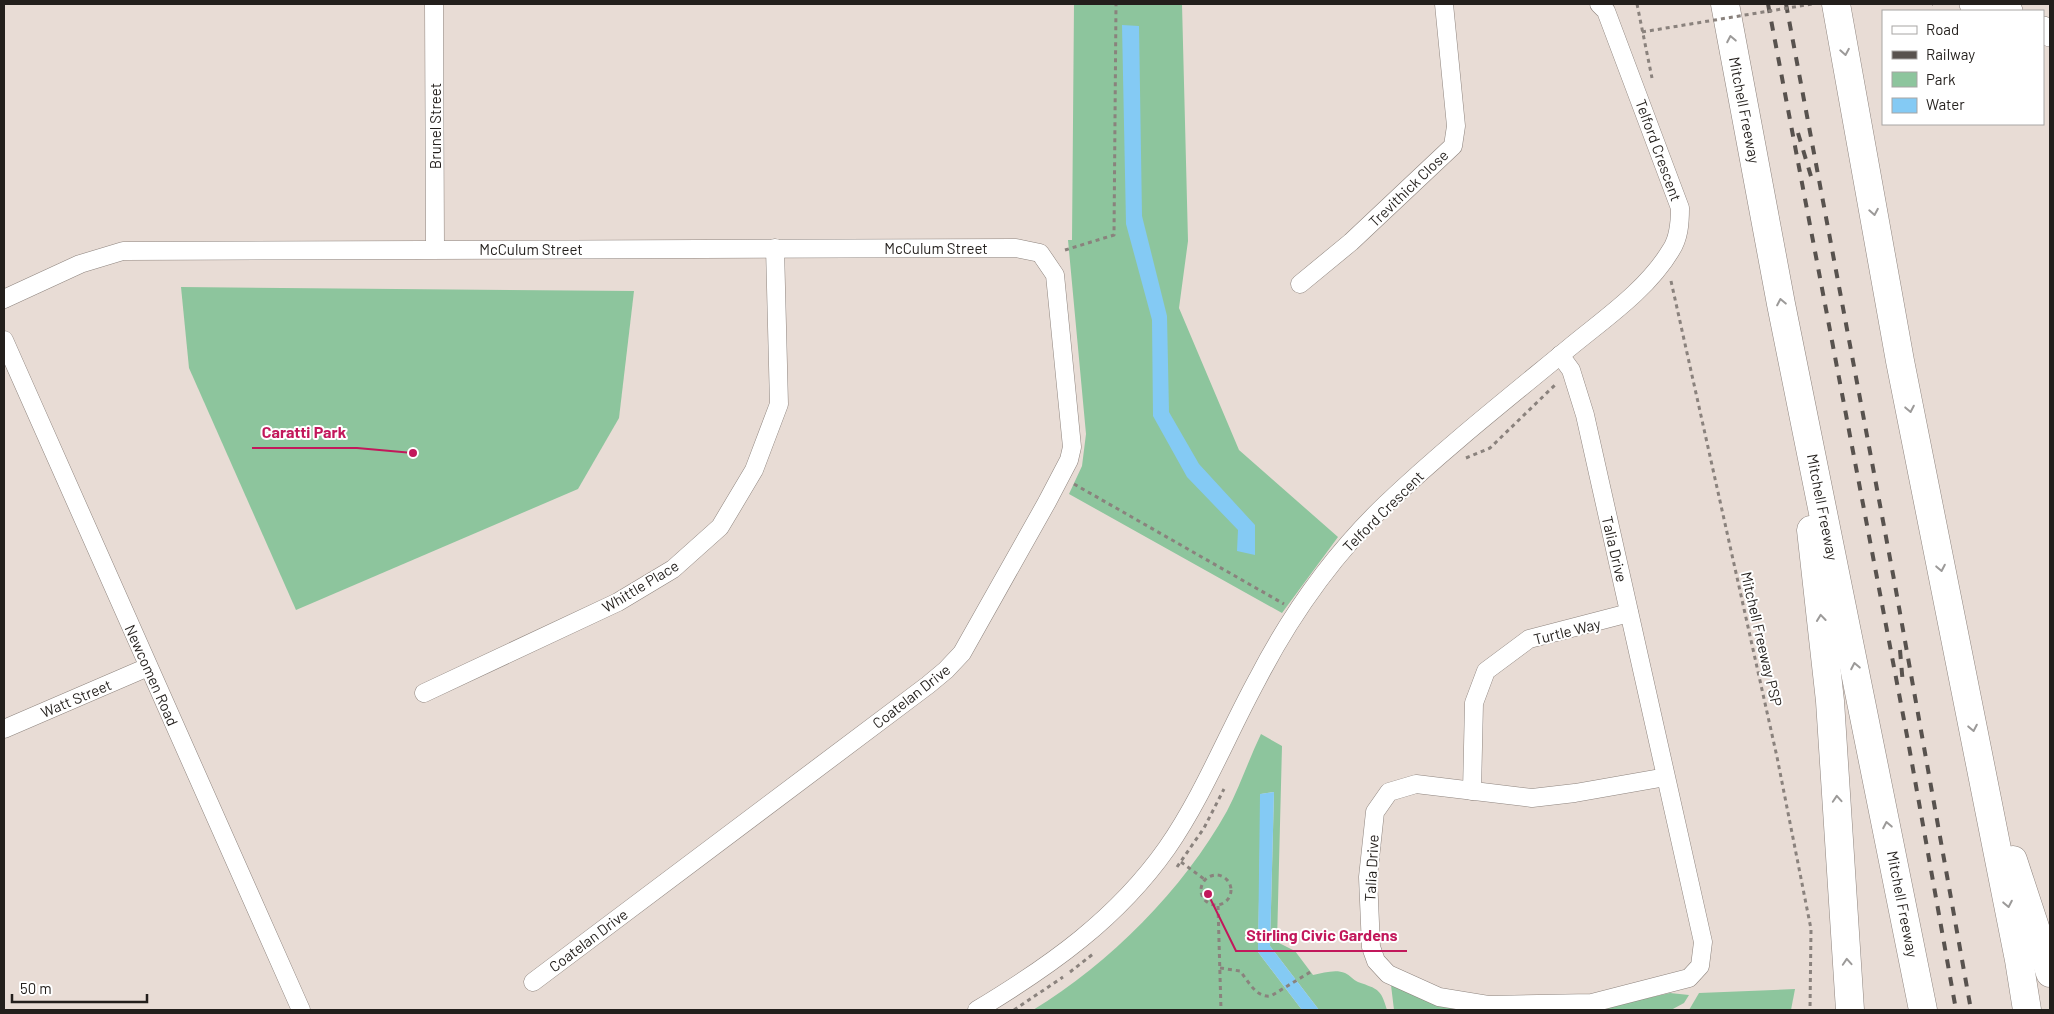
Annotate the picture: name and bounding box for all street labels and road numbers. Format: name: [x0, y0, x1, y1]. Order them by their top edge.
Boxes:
street label: Mitchell Freeway: [1726, 55, 1764, 165]
street label: Brunel Street: [426, 83, 444, 169]
street label: Telford Crescent: [1632, 97, 1686, 203]
street label: Trevithick Close: [1365, 146, 1451, 230]
street label: McCulum Street: [884, 239, 988, 257]
street label: McCulum Street: [479, 240, 583, 258]
street label: Mitchell Freeway: [1804, 452, 1842, 562]
street label: Telford Crescent: [1339, 467, 1427, 555]
street label: Talia Drive: [1599, 514, 1631, 584]
street label: Whittle Place: [598, 556, 682, 616]
street label: Mitchell Freeway PSP: [1738, 570, 1786, 708]
street label: Turtle Way: [1532, 614, 1602, 648]
street label: Newcomen Road: [122, 622, 182, 728]
street label: Coatelan Drive: [869, 660, 953, 732]
street label: Watt Street: [38, 675, 114, 721]
street label: Talia Drive: [1360, 834, 1382, 902]
street label: Mitchell Freeway: [1884, 849, 1922, 959]
street label: Coatelan Drive: [545, 905, 631, 975]

